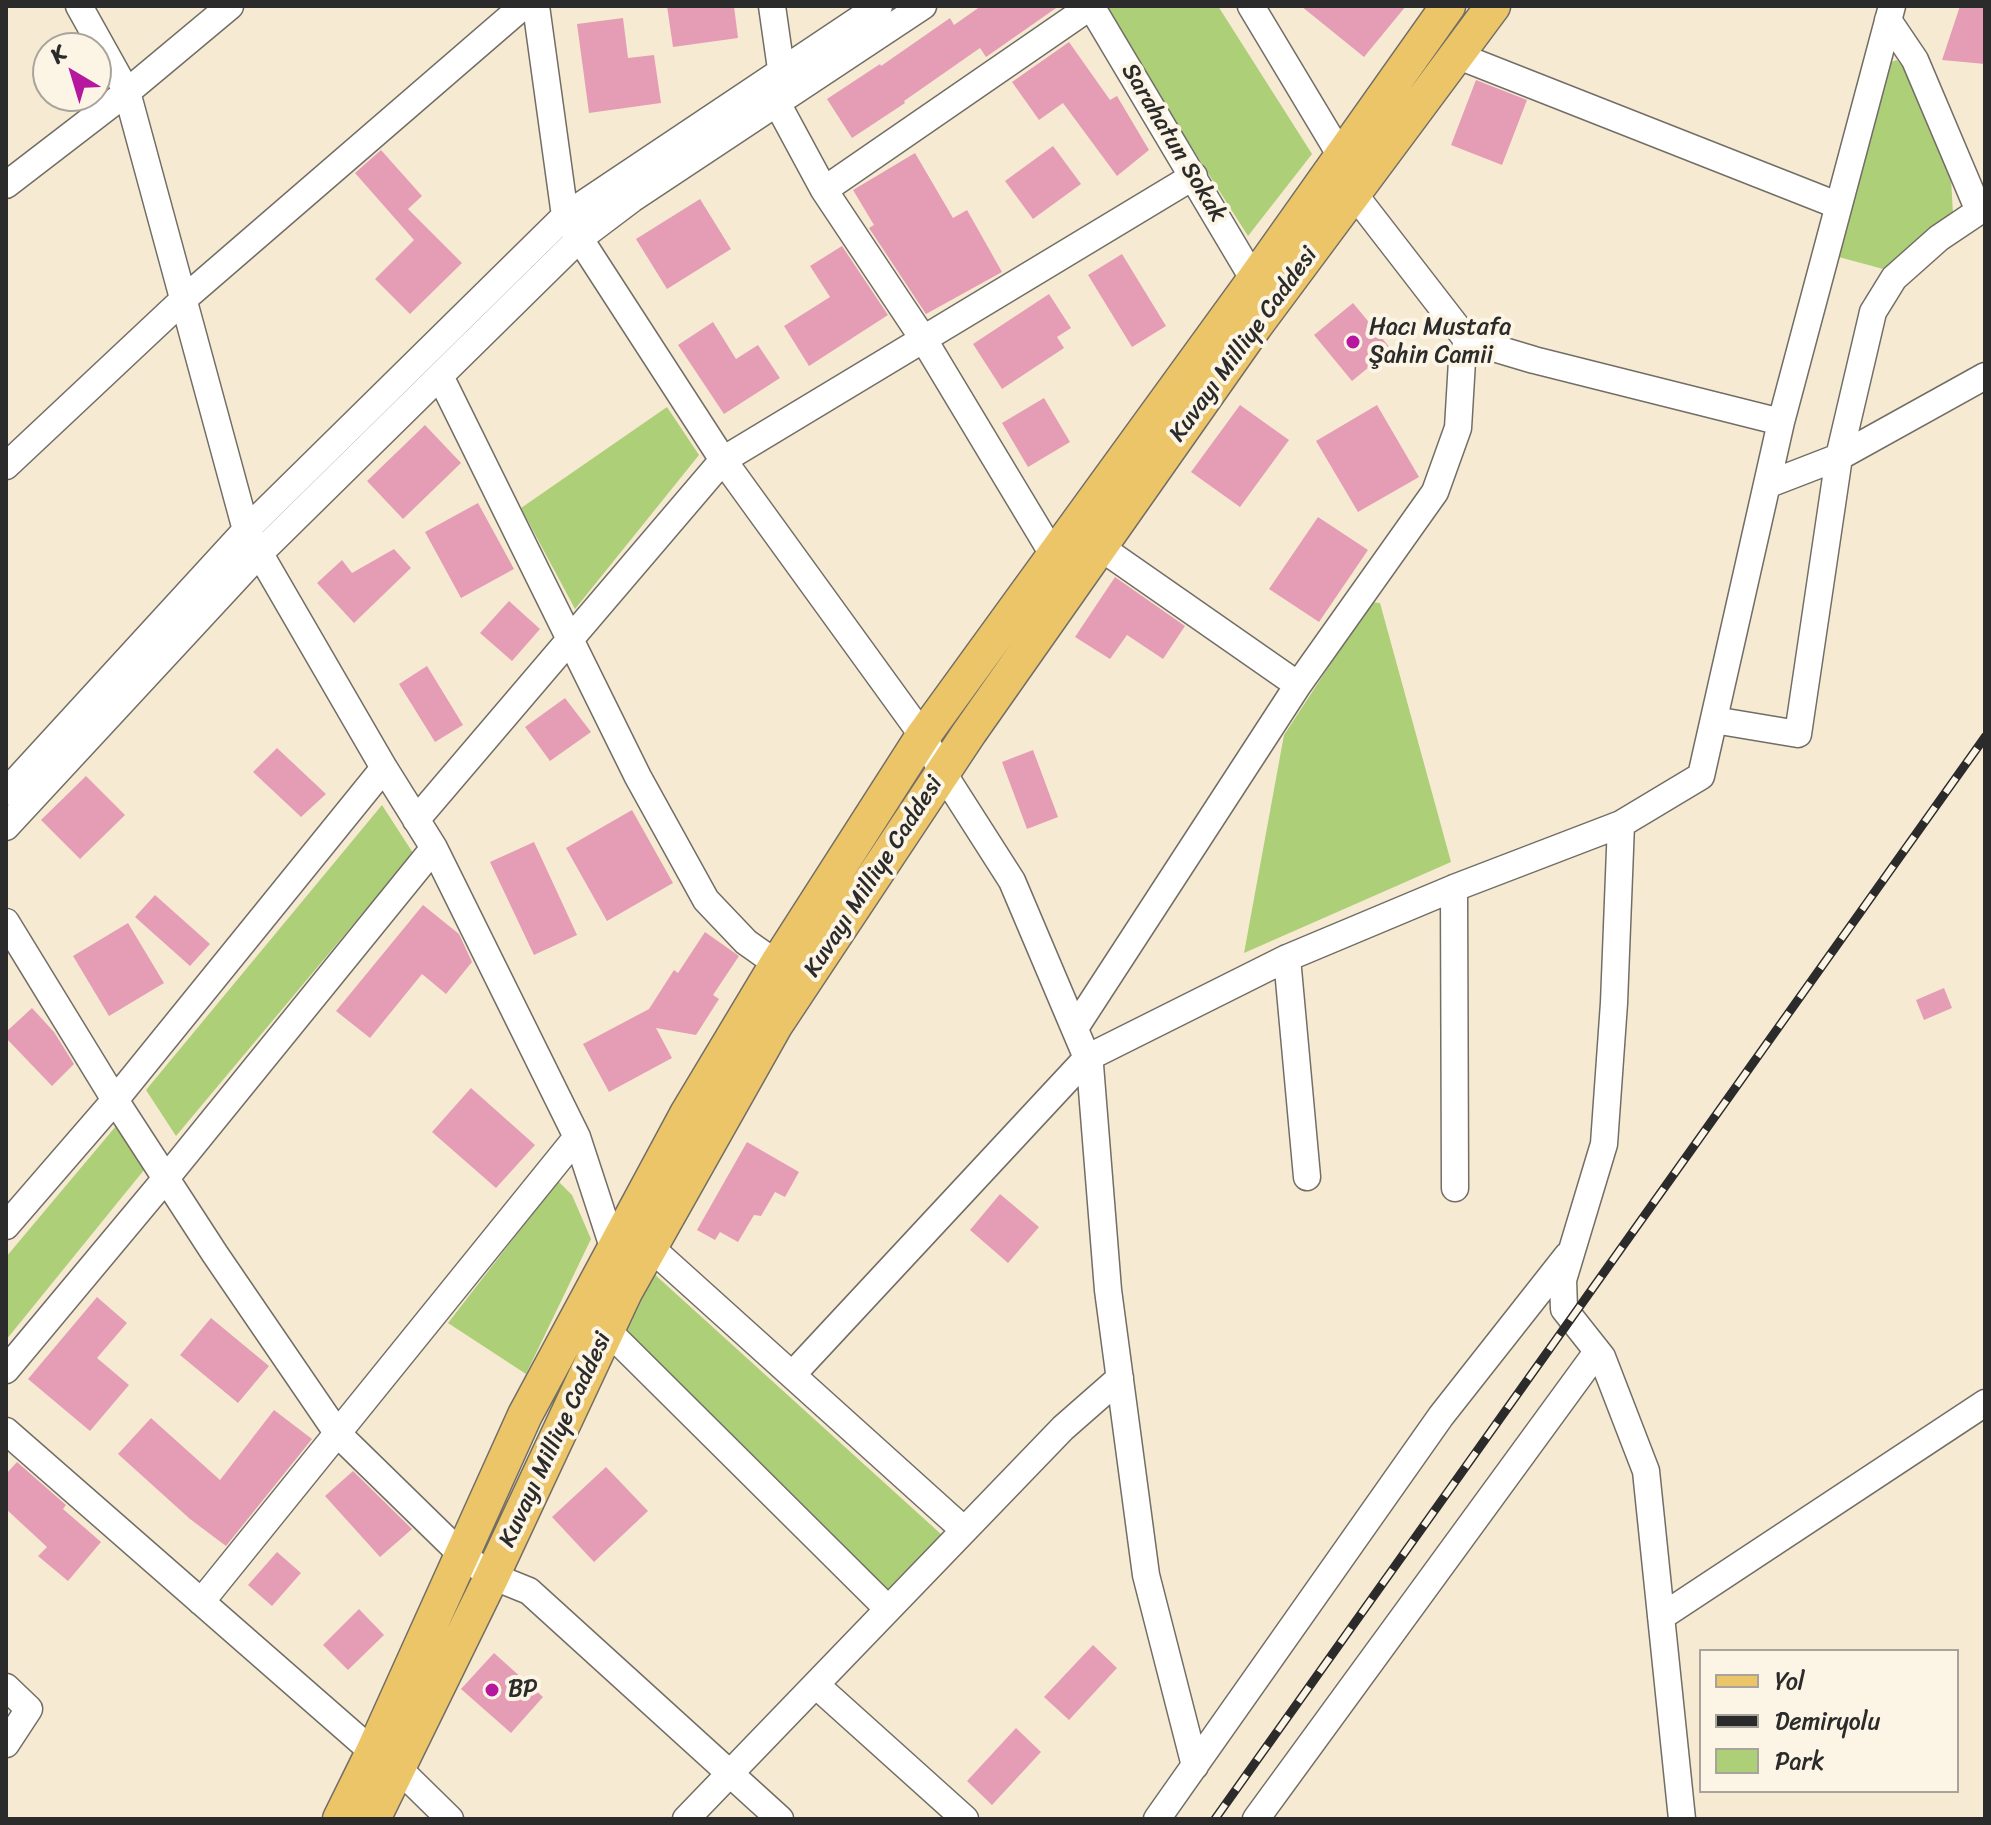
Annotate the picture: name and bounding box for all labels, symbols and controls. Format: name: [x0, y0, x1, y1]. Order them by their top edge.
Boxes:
north arrow: [32, 32, 112, 112]
text: K: [41, 35, 75, 74]
street label: Sarahatun Sokak: [1114, 58, 1232, 228]
street label: Kuvayı Milliye Caddesi: [1164, 242, 1324, 448]
place label: Hacı Mustafa Şahin Camii: [1369, 314, 1511, 370]
marker: Hacı Mustafa Şahin Camii: [1344, 333, 1362, 351]
street label: Kuvayı Milliye Caddesi: [798, 771, 950, 983]
street label: Kuvayı Milliye Caddesi: [494, 1328, 618, 1552]
legend: [1699, 1649, 1959, 1793]
text: Yol: [1775, 1660, 1805, 1702]
place label: BP: [508, 1676, 537, 1704]
marker: BP: [483, 1681, 501, 1699]
text: Demiryolu: [1775, 1700, 1880, 1742]
text: Park: [1775, 1740, 1824, 1782]

